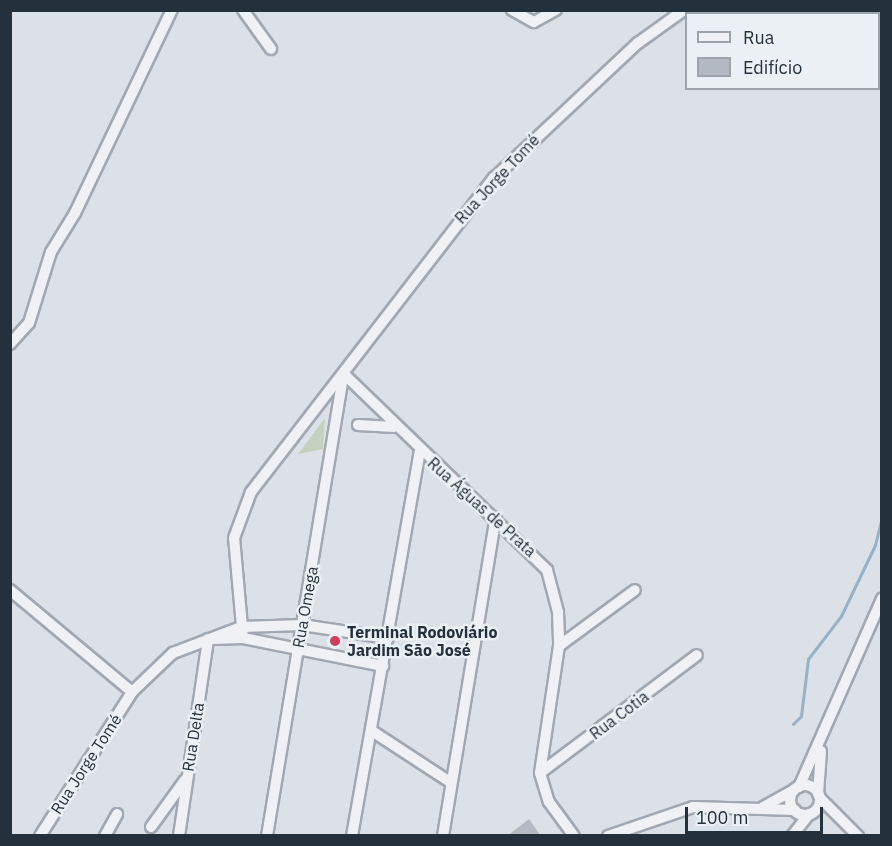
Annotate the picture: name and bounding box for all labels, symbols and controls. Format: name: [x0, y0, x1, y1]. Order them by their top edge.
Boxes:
legend: [685, 12, 880, 90]
text: Rua: [743, 26, 774, 49]
text: Edifício: [743, 56, 802, 79]
street label: Rua Jorge Tomé: [451, 130, 543, 228]
street label: Rua Águas de Prata: [424, 453, 540, 561]
street label: Rua Omega: [288, 565, 322, 649]
place label: Terminal Rodoviário Jardim São José: [347, 622, 497, 660]
marker: Terminal Rodoviário Jardim São José: [328, 634, 342, 648]
street label: Rua Cotia: [586, 687, 652, 743]
street label: Rua Delta: [178, 701, 208, 773]
street label: Rua Jorge Tomé: [47, 711, 125, 817]
scale bar: [688, 795, 826, 833]
text: 100 m: [696, 806, 748, 829]

